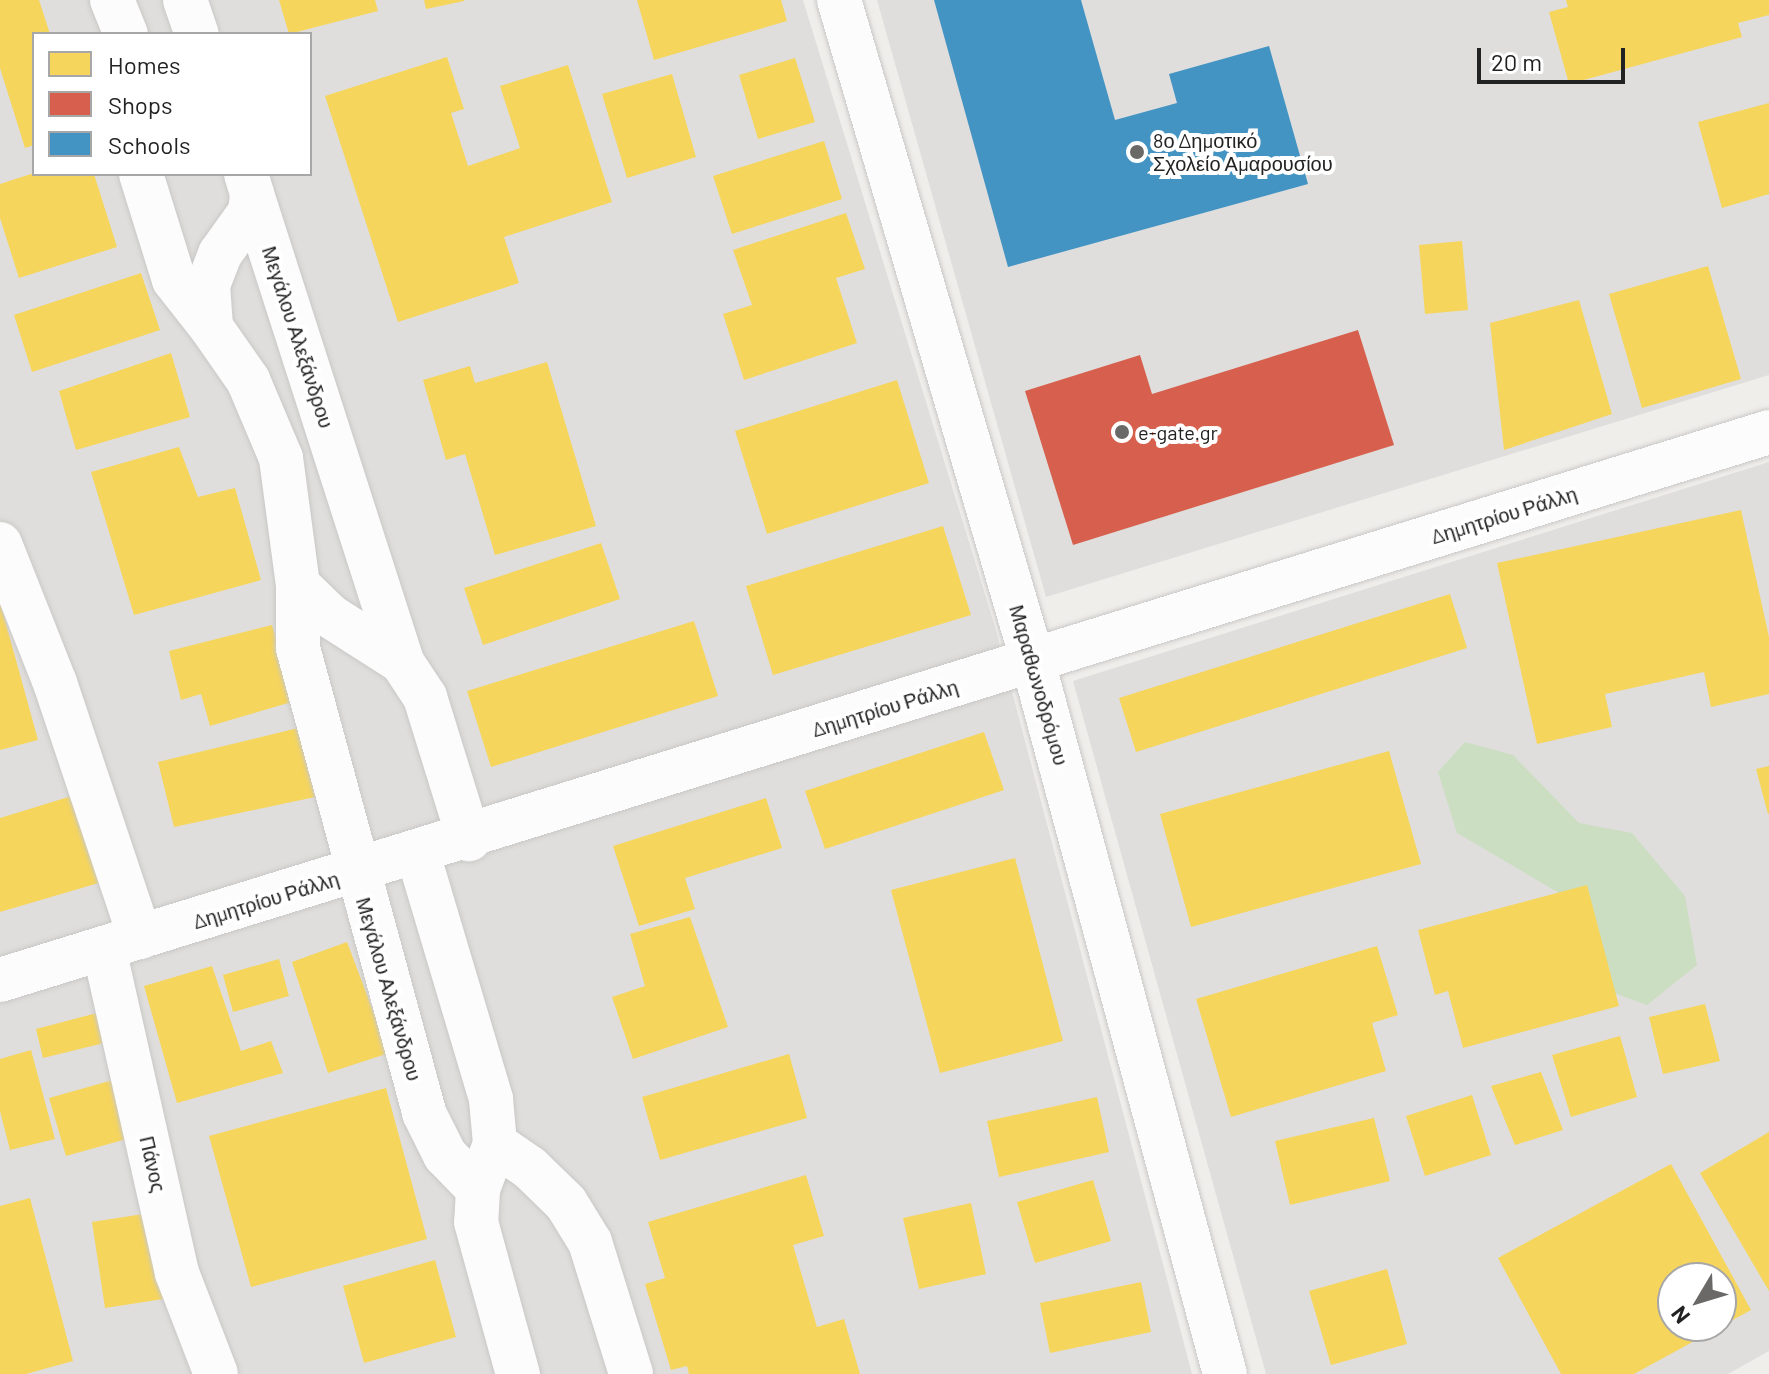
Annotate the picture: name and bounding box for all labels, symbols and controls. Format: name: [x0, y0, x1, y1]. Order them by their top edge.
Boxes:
legend: [32, 32, 312, 176]
scale bar: [1481, 32, 1629, 82]
text: 20 m: [1491, 47, 1542, 76]
text: Homes: [108, 50, 181, 79]
text: Shops: [108, 90, 173, 119]
place label: 8ο Δημοτικό Σχολείο Αμαρουσίου: [1153, 128, 1333, 175]
text: Schools: [108, 130, 191, 159]
marker: 8ο Δημοτικό Σχολείο Αμαρουσίου: [1128, 143, 1146, 161]
street label: Μεγάλου Αλεξάνδρου: [257, 243, 339, 431]
place label: e-gate.gr: [1138, 420, 1218, 444]
marker: e-gate.gr: [1113, 423, 1131, 441]
street label: Δημητρίου Ράλλη: [1428, 481, 1580, 549]
street label: Μαραθωνοδρόμου: [1005, 602, 1073, 768]
street label: Δημητρίου Ράλλη: [809, 674, 961, 742]
street label: Δημητρίου Ράλλη: [190, 866, 342, 934]
street label: Μεγάλου Αλεξάνδρου: [351, 895, 427, 1083]
street label: Πάνος: [135, 1134, 171, 1194]
north arrow: [1657, 1262, 1737, 1342]
text: N: [1665, 1302, 1694, 1329]

